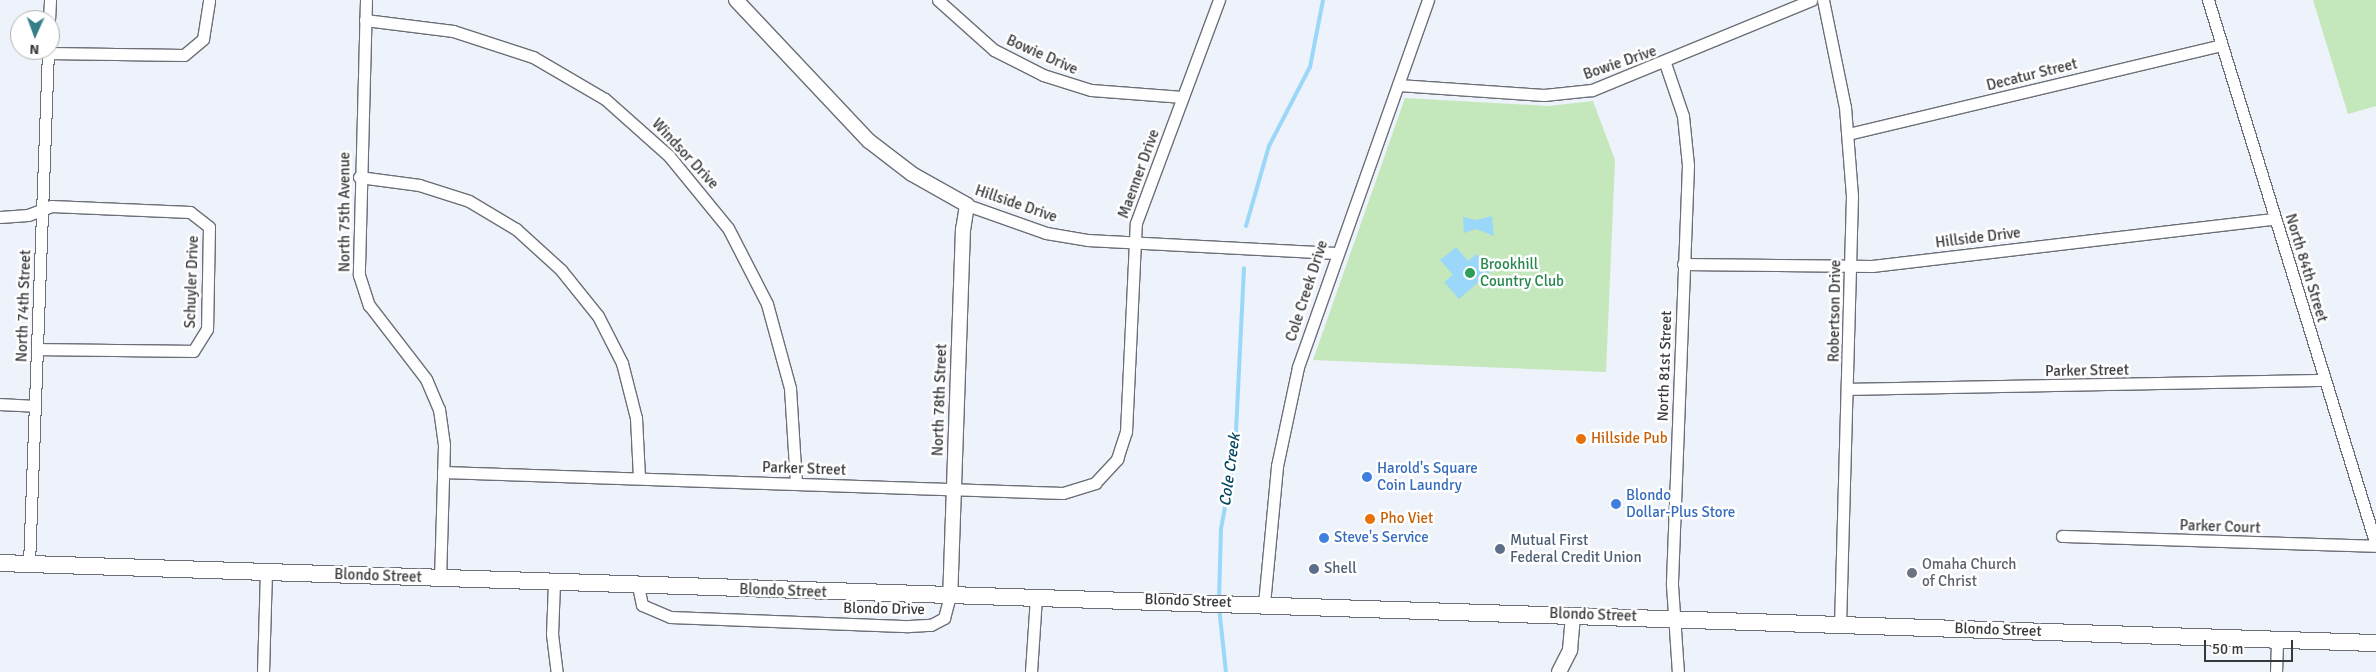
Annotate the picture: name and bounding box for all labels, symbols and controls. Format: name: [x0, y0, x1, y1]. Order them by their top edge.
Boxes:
north arrow: [10, 10, 60, 60]
street label: Bowie Drive: [1004, 31, 1080, 79]
text: N: [29, 41, 40, 58]
street label: Bowie Drive: [1581, 42, 1659, 84]
street label: Decatur Street: [1985, 55, 2079, 95]
street label: Windsor Drive: [648, 115, 722, 193]
street label: Maenner Drive: [1115, 127, 1163, 221]
street label: North 75th Avenue: [336, 152, 354, 272]
street label: Hillside Drive: [973, 182, 1059, 226]
street label: North 84th Street: [2281, 212, 2331, 324]
street label: Hillside Drive: [1934, 224, 2022, 252]
street label: Schuyler Drive: [181, 235, 203, 329]
street label: Cole Creek Drive: [1282, 238, 1332, 344]
street label: North 74th Street: [13, 249, 35, 363]
place label: Brookhill Country Club: [1480, 255, 1564, 290]
street label: Robertson Drive: [1825, 260, 1845, 362]
marker: Brookhill Country Club: [1464, 267, 1476, 279]
street label: North 81st Street: [1654, 310, 1676, 422]
street label: North 78th Street: [929, 343, 951, 457]
street label: Parker Street: [2045, 361, 2129, 381]
place label: Hillside Pub: [1591, 430, 1668, 448]
water label: Cole Creek: [1215, 432, 1245, 508]
marker: Hillside Pub: [1575, 433, 1587, 445]
street label: Parker Street: [762, 459, 846, 479]
place label: Harold's Square Coin Laundry: [1377, 459, 1478, 494]
marker: Harold's Square Coin Laundry: [1361, 471, 1373, 483]
place label: Blondo Dollar-Plus Store: [1626, 486, 1735, 521]
marker: Blondo Dollar-Plus Store: [1610, 498, 1622, 510]
place label: Pho Viet: [1380, 510, 1433, 528]
marker: Pho Viet: [1364, 513, 1376, 525]
street label: Parker Court: [2179, 517, 2261, 537]
place label: Steve's Service: [1334, 529, 1429, 547]
place label: Mutual First Federal Credit Union: [1510, 531, 1642, 566]
marker: Steve's Service: [1318, 532, 1330, 544]
marker: Mutual First Federal Credit Union: [1494, 543, 1506, 555]
place label: Omaha Church of Christ: [1922, 555, 2016, 590]
place label: Shell: [1324, 560, 1357, 578]
marker: Shell: [1308, 563, 1320, 575]
street label: Blondo Street: [334, 565, 422, 587]
marker: Omaha Church of Christ: [1906, 567, 1918, 579]
street label: Blondo Street: [739, 580, 827, 602]
street label: Blondo Street: [1144, 590, 1232, 612]
street label: Blondo Drive: [843, 599, 925, 619]
street label: Blondo Street: [1549, 604, 1637, 626]
street label: Blondo Street: [1954, 619, 2042, 641]
scale bar: [2206, 630, 2295, 662]
text: 50 m: [2212, 640, 2243, 658]

